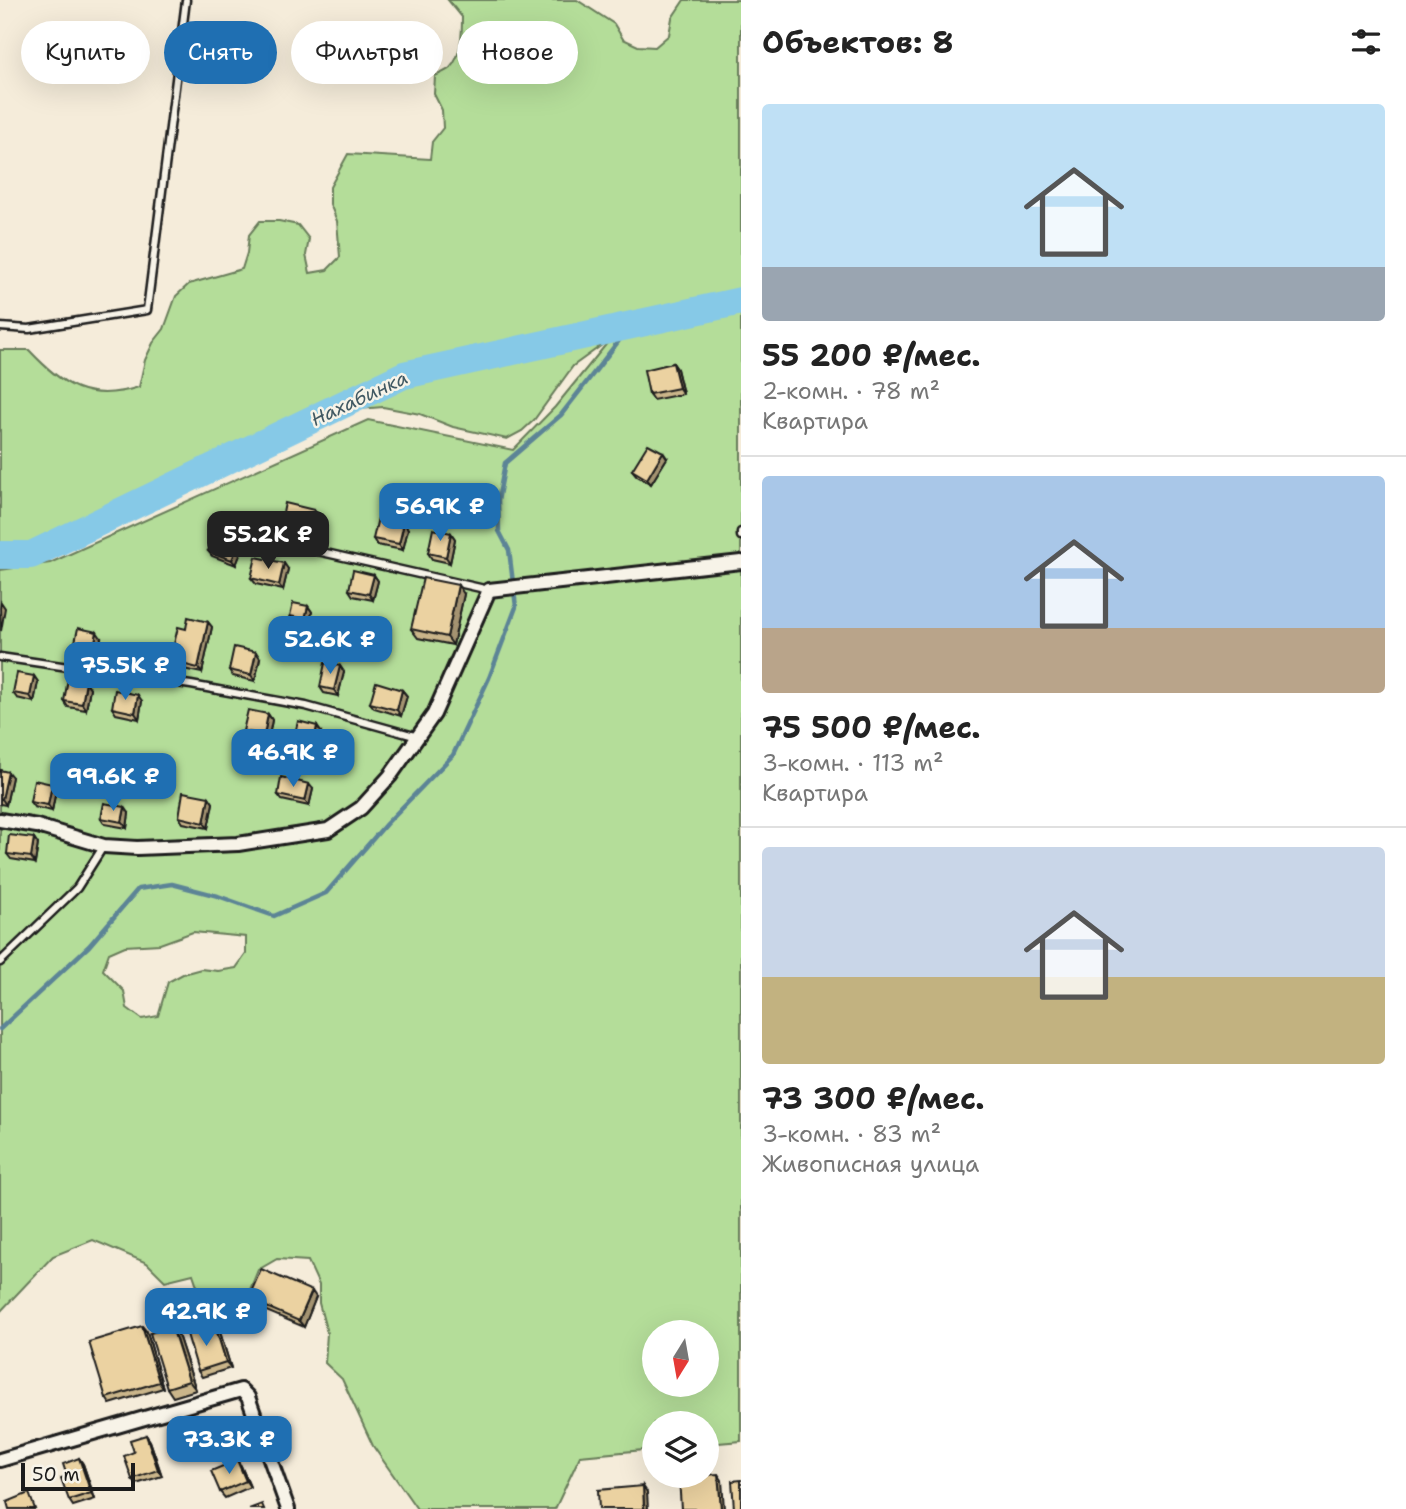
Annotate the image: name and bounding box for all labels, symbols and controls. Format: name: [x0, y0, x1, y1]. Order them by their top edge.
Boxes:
chip: Купить: [21, 21, 150, 84]
chip: Снять: [164, 21, 277, 84]
chip: Фильтры: [291, 21, 443, 84]
chip: Новое: [457, 21, 578, 84]
text: Объектов: 8: [762, 22, 954, 63]
icon: filters: [1347, 23, 1385, 61]
icon: home: [1011, 149, 1137, 275]
text: 55 200 ₽/мес.: [762, 335, 981, 376]
water label: Нахабинка: [307, 365, 412, 432]
text: 2-комн. · 78 m²: [762, 376, 940, 406]
text: Квартира: [762, 406, 868, 436]
pin: 56.9K ₽: [375, 484, 505, 543]
text: 56.9K ₽: [395, 491, 485, 521]
pin: 55.2K ₽: [203, 512, 333, 571]
text: 55.2K ₽: [223, 519, 313, 549]
icon: home: [1011, 521, 1137, 647]
pin: 52.6K ₽: [265, 616, 395, 676]
text: 52.6K ₽: [284, 624, 376, 654]
pin: 75.5K ₽: [60, 642, 190, 702]
text: 75.5K ₽: [80, 650, 170, 680]
text: 75 500 ₽/мес.: [762, 707, 981, 748]
pin: 46.9K ₽: [228, 730, 358, 789]
text: 46.9K ₽: [247, 737, 339, 767]
text: 3-комн. · 113 m²: [762, 748, 944, 778]
pin: 99.6K ₽: [48, 754, 178, 813]
text: 99.6K ₽: [66, 761, 160, 791]
text: Квартира: [762, 778, 868, 808]
icon: home: [1011, 892, 1137, 1018]
text: 73 300 ₽/мес.: [762, 1078, 985, 1119]
text: 3-комн. · 83 m²: [762, 1119, 941, 1149]
text: Живописная улица: [762, 1149, 979, 1179]
pin: 42.9K ₽: [141, 1288, 271, 1348]
text: 42.9K ₽: [161, 1296, 251, 1326]
north arrow: [642, 1320, 719, 1396]
map controls: [642, 1320, 719, 1488]
button: layers: [642, 1411, 719, 1488]
pin: 73.3K ₽: [164, 1416, 294, 1476]
text: 73.3K ₽: [183, 1424, 275, 1454]
scale bar: [21, 1460, 135, 1492]
text: 50 m: [32, 1462, 80, 1487]

